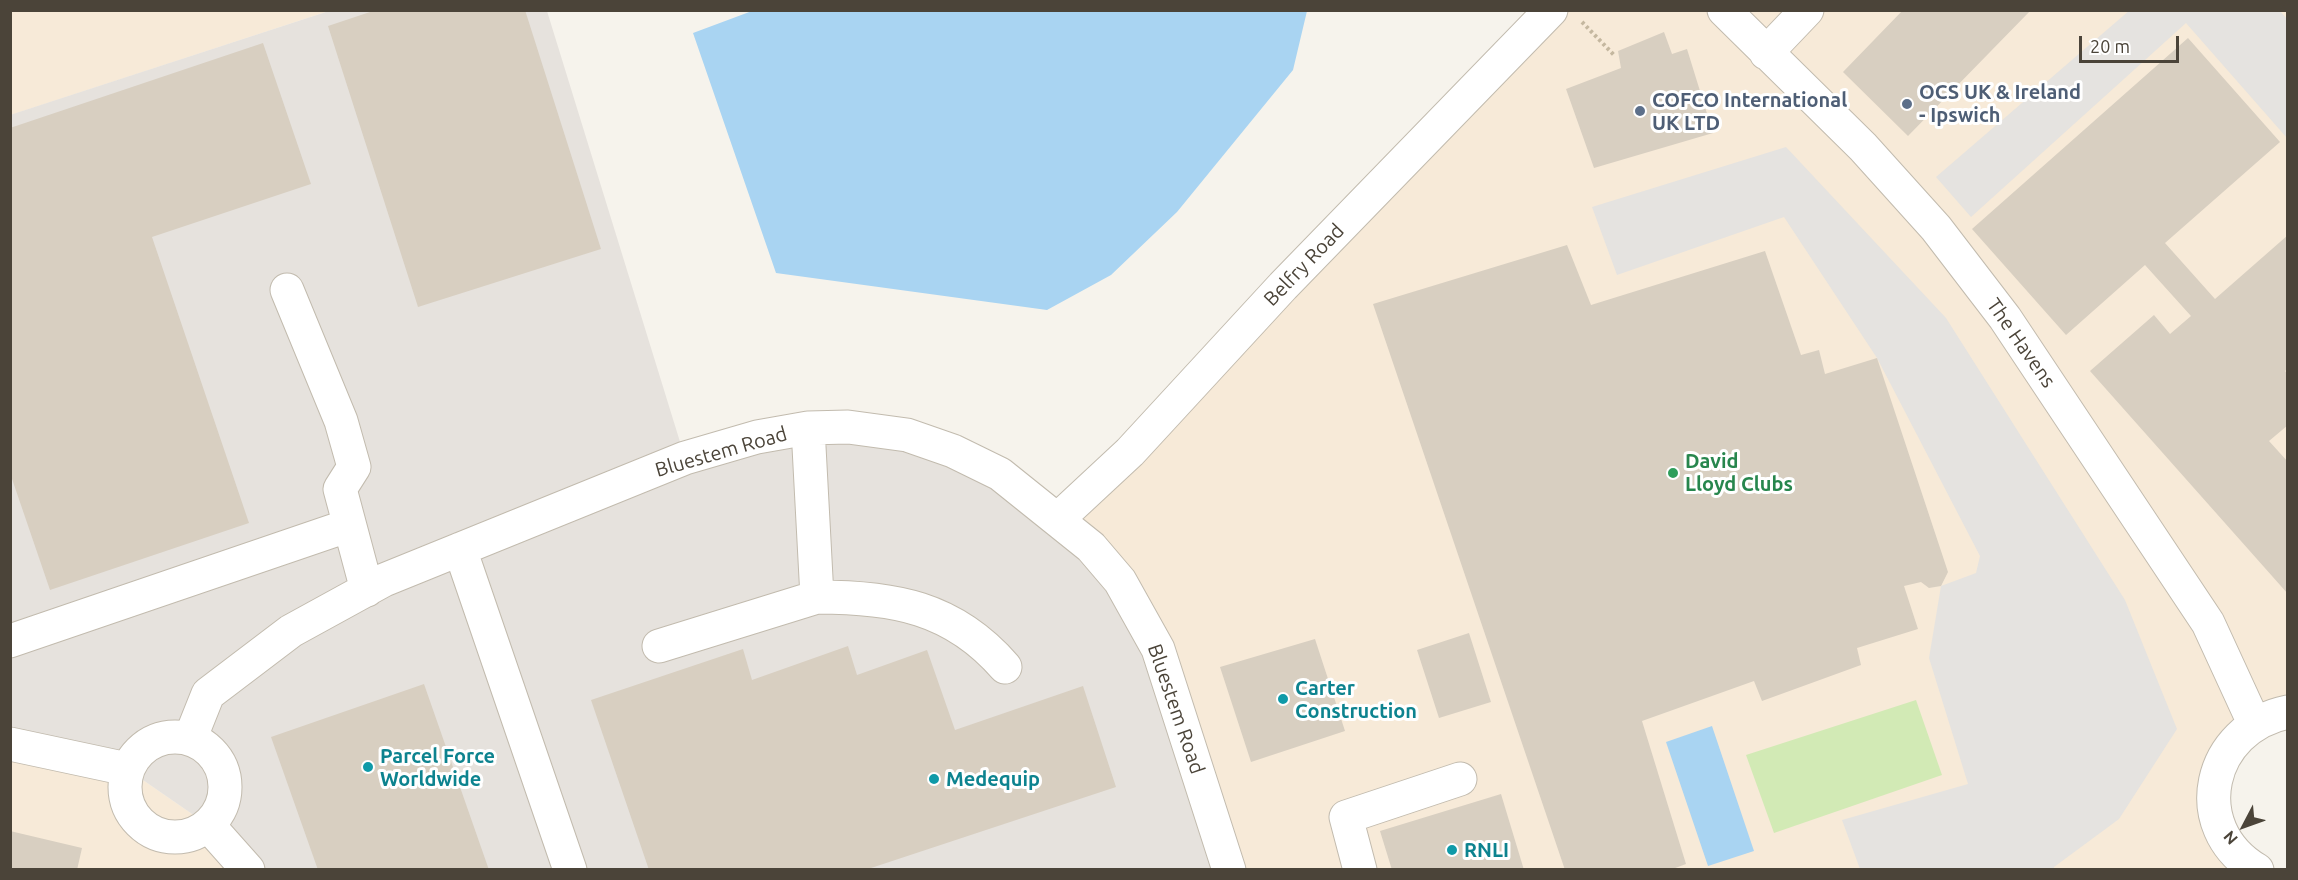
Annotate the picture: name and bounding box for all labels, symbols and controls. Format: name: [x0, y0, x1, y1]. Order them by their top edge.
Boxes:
scale bar: [2082, 24, 2182, 62]
text: 20 m: [2090, 36, 2130, 56]
place label: OCS UK & Ireland - Ipswich: [1919, 80, 2081, 127]
place label: COFCO International UK LTD: [1652, 88, 1847, 135]
marker: OCS UK & Ireland - Ipswich: [1900, 97, 1914, 111]
marker: COFCO International UK LTD: [1633, 104, 1647, 118]
street label: Belfry Road: [1259, 219, 1349, 311]
street label: The Havens: [1982, 294, 2060, 392]
street label: Bluestem Road: [652, 422, 790, 482]
place label: David Lloyd Clubs: [1685, 449, 1793, 496]
marker: David Lloyd Clubs: [1666, 466, 1680, 480]
street label: Bluestem Road: [1143, 641, 1209, 777]
place label: Carter Construction: [1295, 676, 1417, 723]
marker: Carter Construction: [1276, 692, 1290, 706]
place label: Parcel Force Worldwide: [380, 744, 495, 791]
marker: Parcel Force Worldwide: [361, 760, 375, 774]
place label: Medequip: [946, 767, 1040, 791]
marker: Medequip: [927, 772, 941, 786]
north arrow: [2214, 796, 2274, 856]
text: N: [2220, 827, 2241, 848]
place label: RNLI: [1464, 838, 1509, 862]
marker: RNLI: [1445, 843, 1459, 857]

